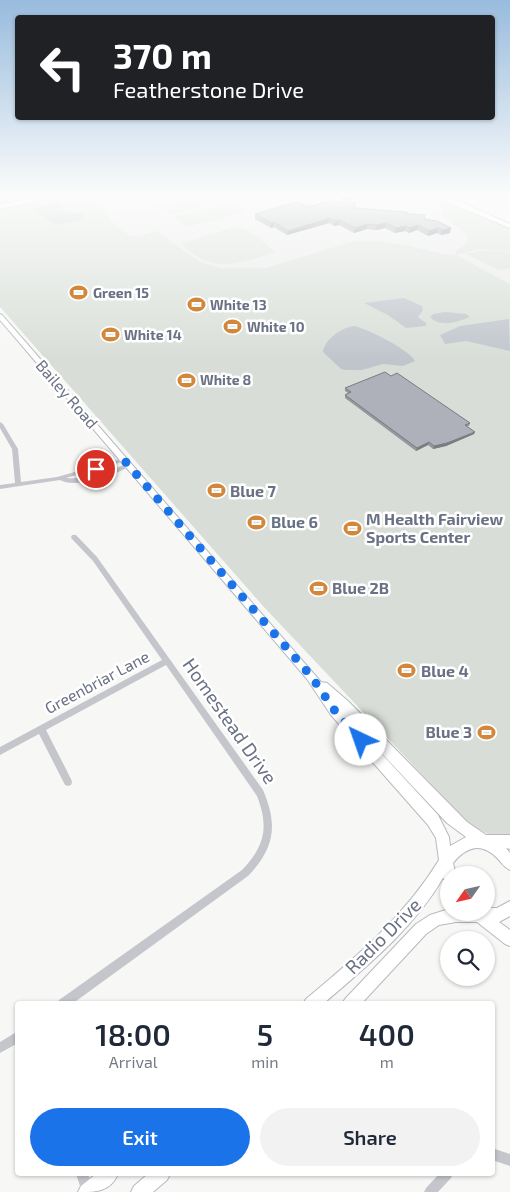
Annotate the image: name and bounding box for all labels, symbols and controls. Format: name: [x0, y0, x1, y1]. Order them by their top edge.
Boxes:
text: 370 m: [113, 34, 212, 76]
icon: left: [30, 35, 95, 100]
text: Featherstone Drive: [113, 76, 304, 102]
sports icon: Green 15: [69, 283, 89, 303]
place label: Green 15: [93, 284, 149, 301]
sports icon: White 13: [186, 295, 206, 315]
place label: White 13: [210, 296, 267, 313]
sports icon: White 10: [223, 317, 243, 337]
place label: White 10: [247, 318, 305, 335]
sports icon: White 14: [100, 325, 120, 345]
place label: White 14: [124, 326, 182, 343]
street label: Bailey Road: [32, 356, 102, 432]
sports icon: White 8: [176, 370, 196, 390]
place label: White 8: [200, 371, 251, 388]
pin: [75, 448, 117, 490]
icon: arrive: [82, 455, 110, 483]
sports icon: Blue 7: [206, 481, 226, 501]
place label: Blue 7: [230, 481, 276, 500]
place label: M Health Fairview Sports Center: [366, 509, 503, 546]
sports icon: Blue 6: [247, 512, 267, 532]
place label: Blue 6: [271, 512, 318, 531]
sports icon: M Health Fairview Sports Center: [342, 518, 362, 538]
sports icon: Blue 2B: [308, 578, 328, 598]
place label: Blue 2B: [332, 578, 389, 597]
street label: Greenbriar Lane: [41, 646, 152, 717]
street label: Homestead Drive: [179, 653, 282, 788]
sports icon: Blue 4: [397, 661, 417, 681]
place label: Blue 4: [421, 661, 469, 680]
position arrow: [334, 713, 386, 765]
place label: Blue 3: [425, 722, 472, 741]
sports icon: Blue 3: [476, 722, 496, 742]
north arrow: [440, 866, 495, 921]
map controls: [440, 866, 495, 986]
street label: Radio Drive: [340, 893, 425, 978]
button: search: [440, 931, 495, 986]
text: 18:00: [95, 1016, 171, 1052]
text: 5: [257, 1016, 273, 1052]
text: 400: [359, 1016, 415, 1052]
text: Arrival: [109, 1052, 157, 1071]
text: min: [251, 1052, 278, 1071]
text: m: [380, 1052, 394, 1071]
button: Exit: [30, 1108, 250, 1166]
button: Share: [260, 1108, 480, 1166]

